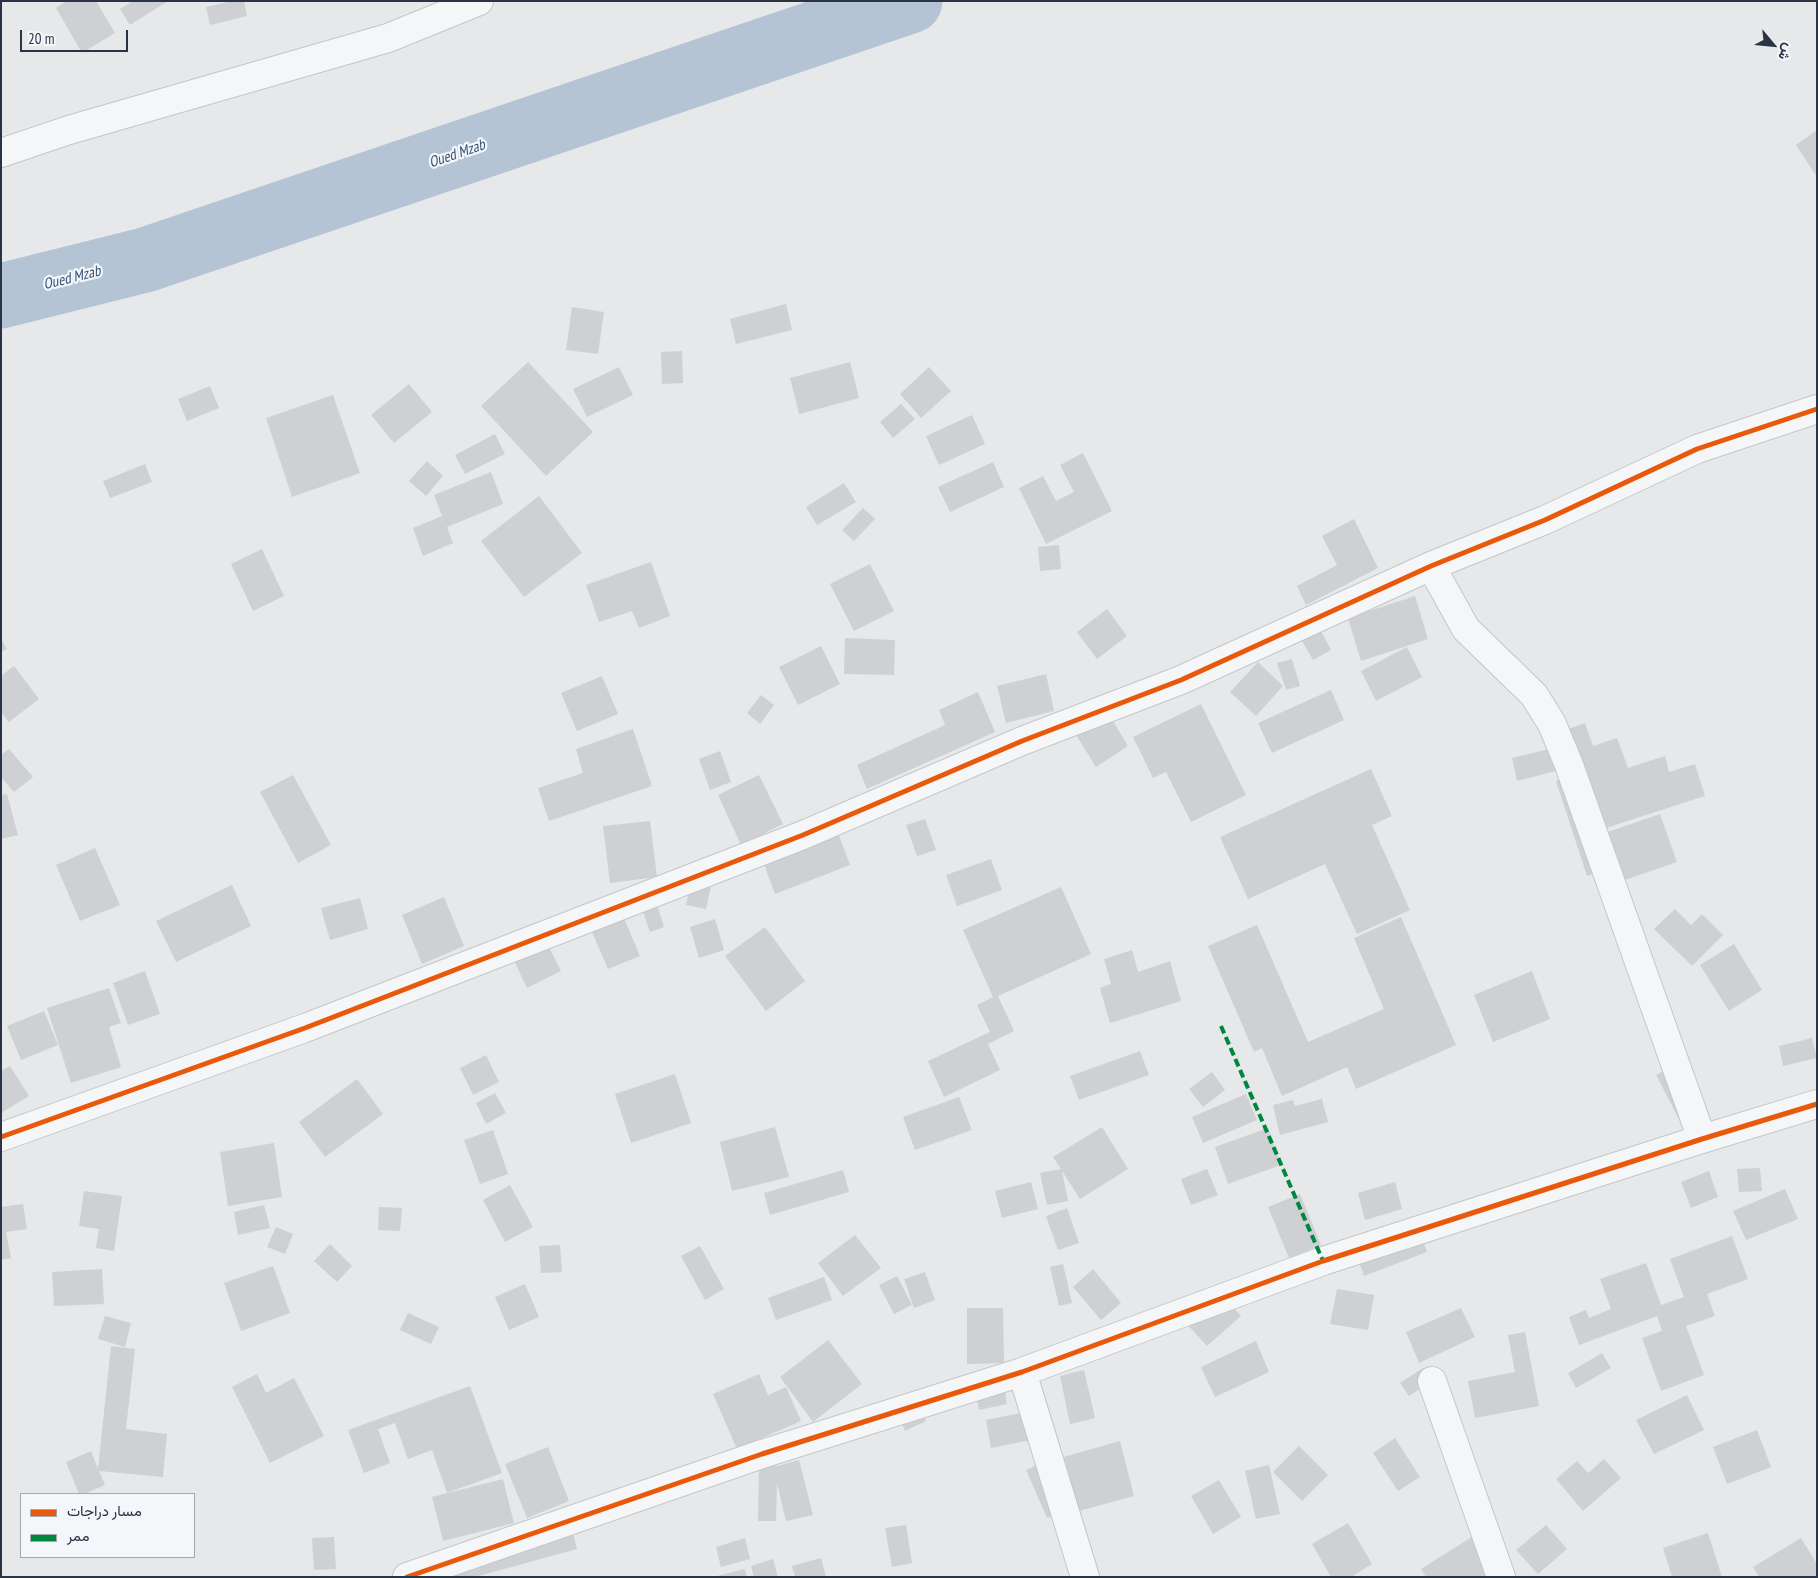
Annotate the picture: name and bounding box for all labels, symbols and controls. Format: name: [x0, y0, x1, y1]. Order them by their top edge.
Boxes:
scale bar: [22, 20, 130, 52]
north arrow: [1748, 20, 1798, 70]
text: 20 m: [28, 29, 54, 48]
text: ش: [1774, 40, 1798, 64]
water label: Oued Mzab: [427, 136, 487, 172]
water label: Oued Mzab: [42, 262, 102, 294]
legend: [20, 1493, 195, 1558]
text: مسار دراجات: [67, 1501, 142, 1520]
text: ممر: [67, 1526, 89, 1545]

